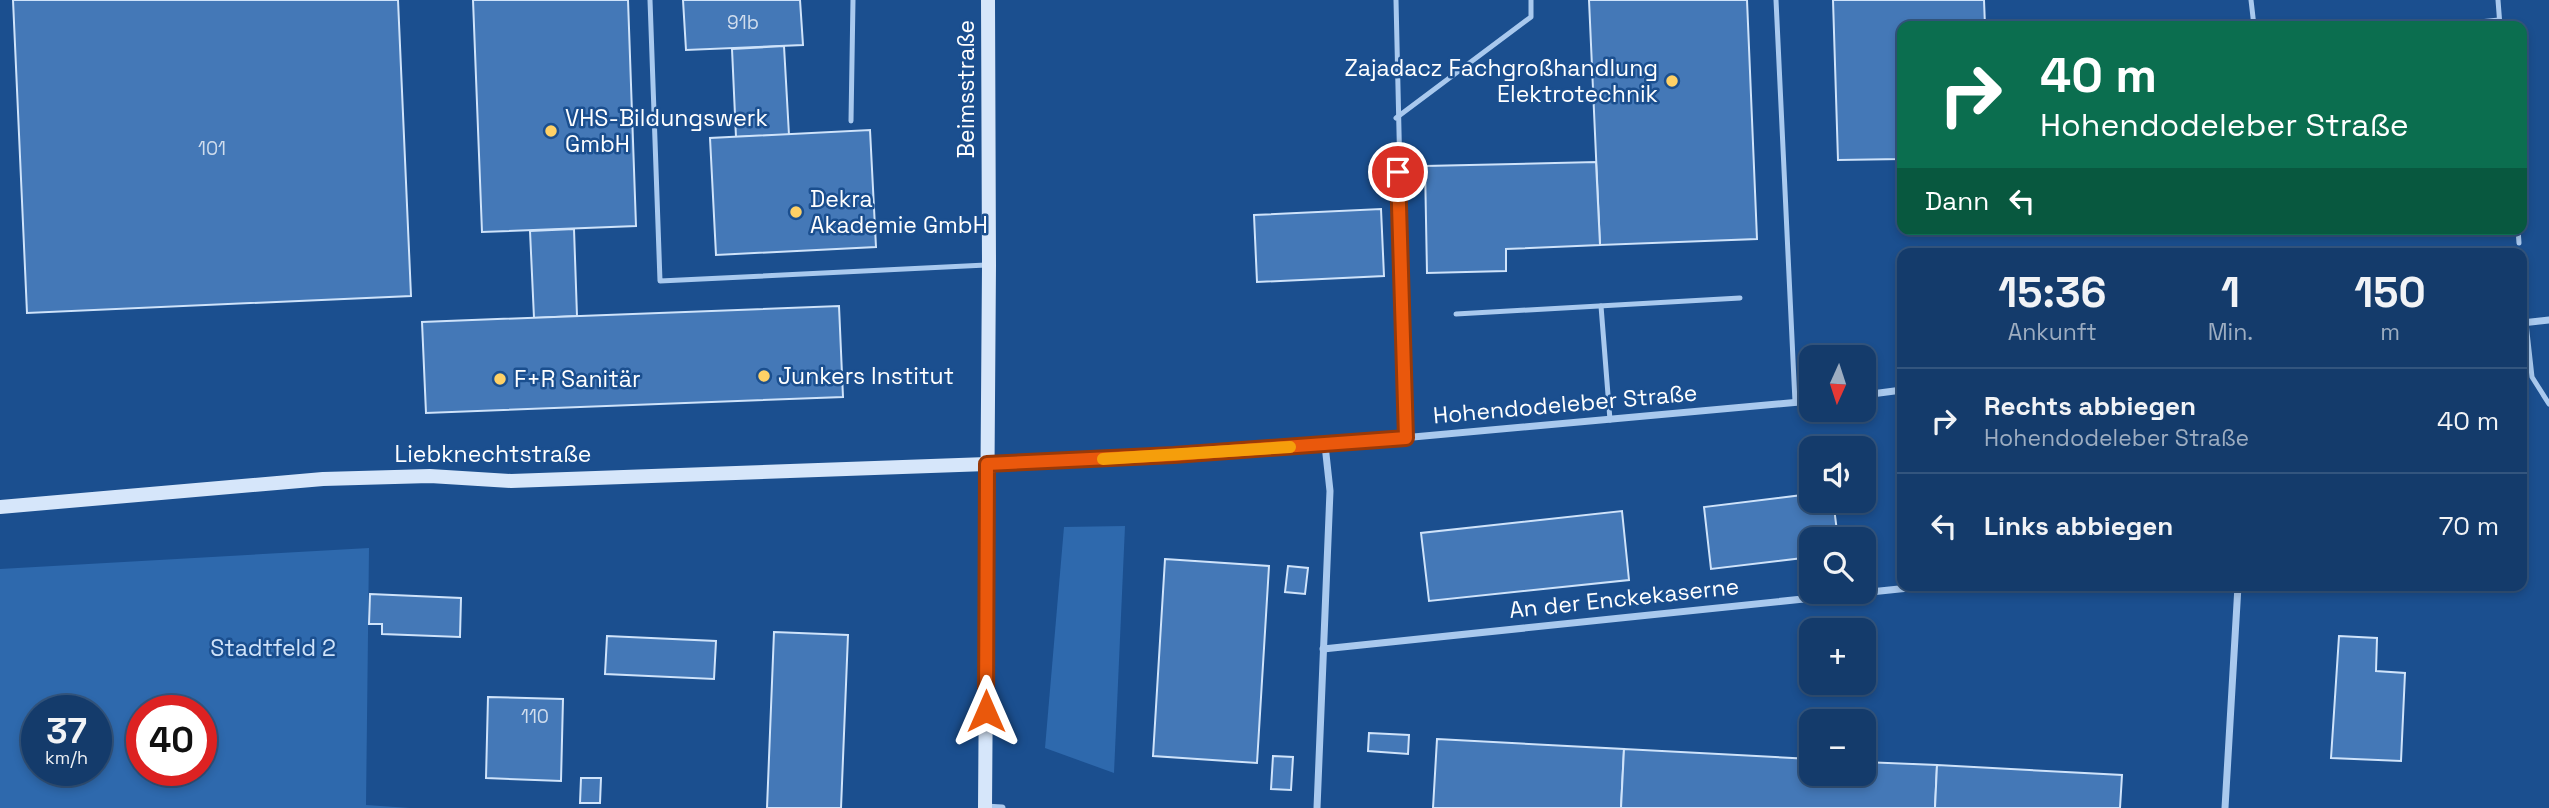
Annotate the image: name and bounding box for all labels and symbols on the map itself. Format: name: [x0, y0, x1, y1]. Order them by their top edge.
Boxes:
house number: 91b: [727, 10, 759, 35]
street label: Beimsstraße: [951, 20, 981, 158]
place label: Zajadacz Fachgroßhandlung Elektrotechnik: [1344, 53, 1658, 109]
marker: Zajadacz Fachgroßhandlung Elektrotechnik: [1664, 73, 1680, 89]
place label: VHS-Bildungswerk GmbH: [565, 103, 768, 159]
marker: VHS-Bildungswerk GmbH: [543, 123, 559, 139]
house number: 101: [198, 136, 226, 161]
pin: [1368, 142, 1428, 202]
place label: Dekra Akademie GmbH: [810, 184, 988, 240]
marker: Dekra Akademie GmbH: [788, 204, 804, 220]
north arrow: [1799, 345, 1876, 422]
place label: Junkers Institut: [778, 361, 954, 391]
place label: F+R Sanitär: [514, 364, 641, 394]
marker: Junkers Institut: [756, 368, 772, 384]
marker: F+R Sanitär: [492, 371, 508, 387]
street label: Hohendodeleber Straße: [1432, 378, 1698, 430]
street label: Liebknechtstraße: [395, 439, 591, 469]
street label: An der Enckekaserne: [1508, 571, 1740, 625]
park label: Stadtfeld 2: [210, 633, 336, 663]
position arrow: [949, 674, 1023, 748]
speed limit sign: 40: [126, 695, 217, 786]
house number: 110: [521, 704, 549, 729]

